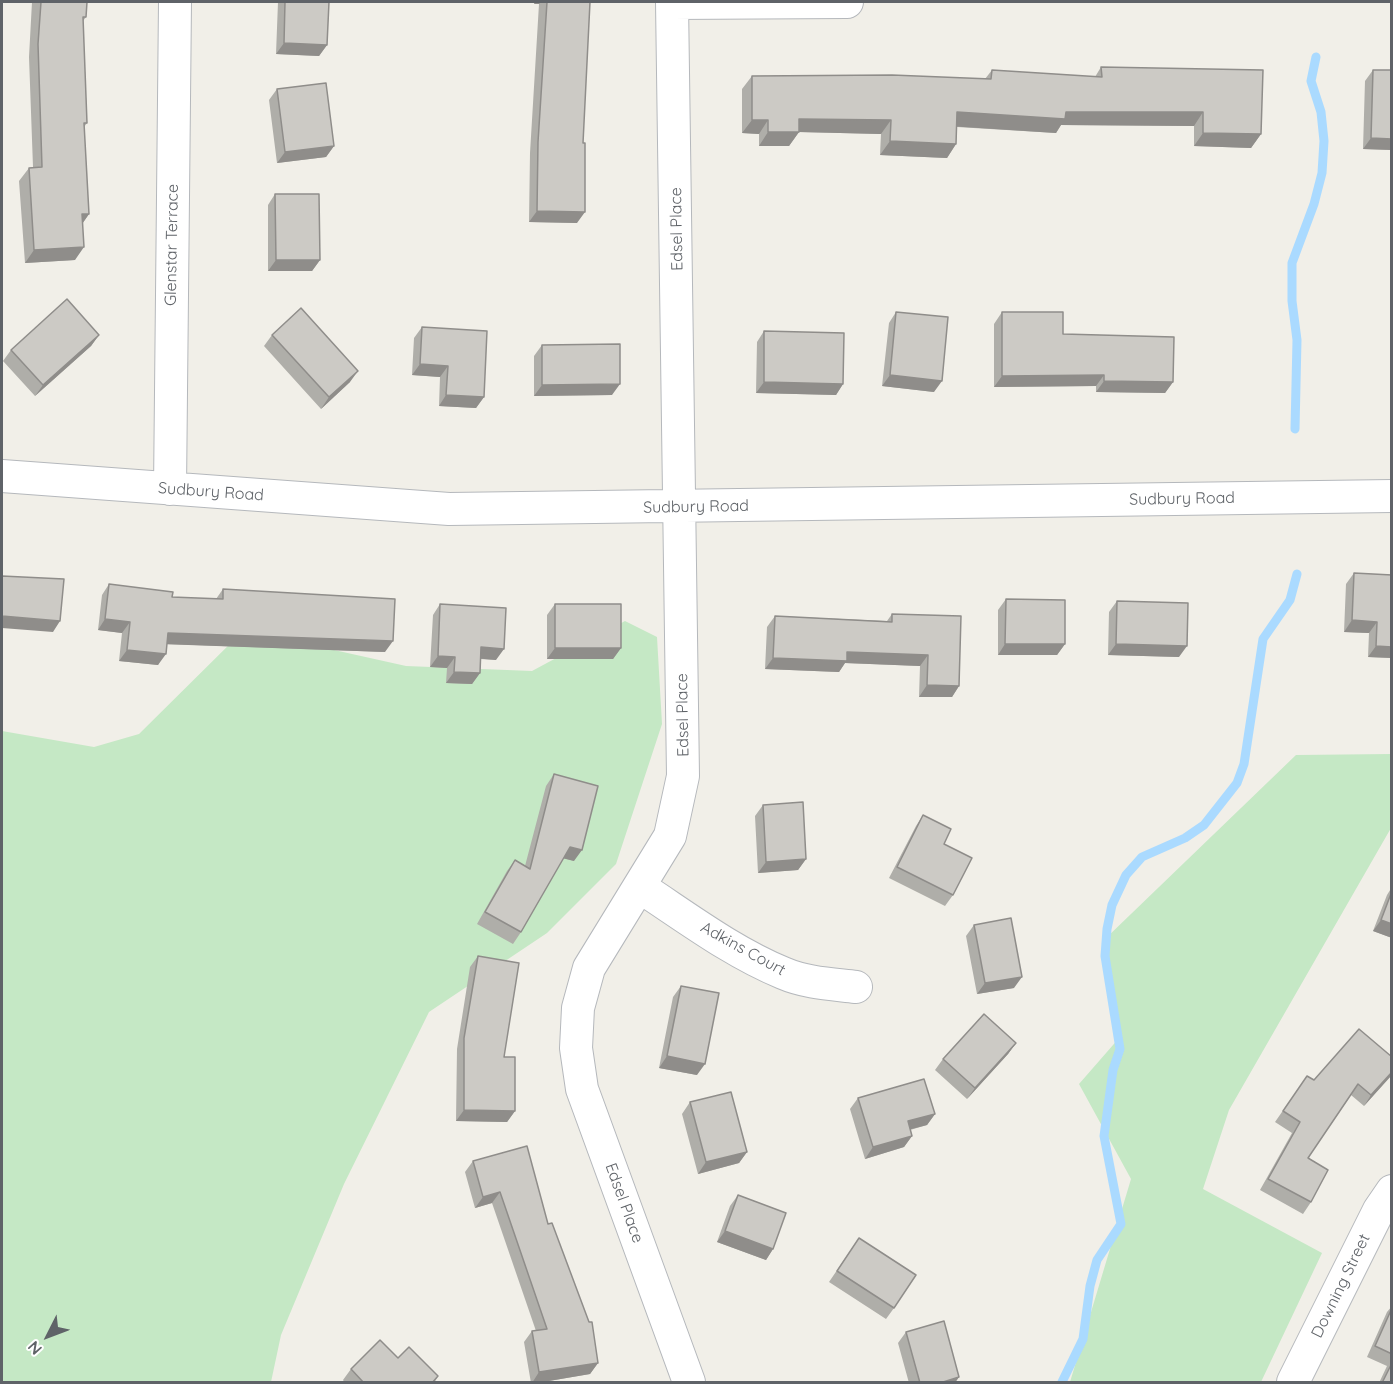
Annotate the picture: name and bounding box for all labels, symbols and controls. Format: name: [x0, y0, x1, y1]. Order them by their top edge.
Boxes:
street label: Glenstar Terrace: [161, 184, 183, 306]
street label: Edsel Place: [667, 187, 687, 271]
street label: Sudbury Road: [158, 479, 264, 505]
street label: Sudbury Road: [1129, 488, 1235, 510]
street label: Sudbury Road: [643, 496, 749, 518]
street label: Edsel Place: [673, 673, 693, 757]
street label: Adkins Court: [697, 918, 789, 980]
street label: Edsel Place: [601, 1160, 647, 1246]
street label: Downing Street: [1308, 1231, 1374, 1341]
north arrow: [18, 1306, 78, 1366]
text: N: [23, 1337, 46, 1359]

